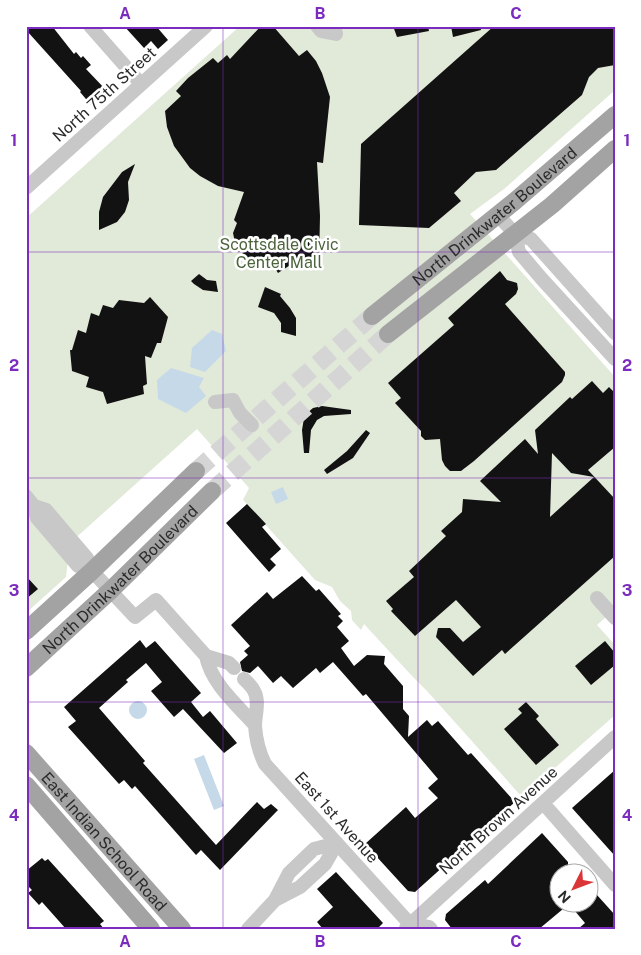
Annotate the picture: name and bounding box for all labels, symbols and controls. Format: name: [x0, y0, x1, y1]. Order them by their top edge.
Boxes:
text: A: [119, 4, 131, 23]
text: B: [315, 4, 326, 23]
text: C: [510, 4, 522, 23]
street label: North 75th Street: [49, 43, 160, 146]
text: 1: [11, 131, 17, 150]
text: 1: [624, 131, 630, 150]
street label: North Drinkwater Boulevard: [409, 143, 581, 290]
park label: Scottsdale Civic Center Mall: [219, 235, 339, 272]
text: 2: [9, 356, 19, 375]
text: 2: [622, 356, 632, 375]
street label: North Drinkwater Boulevard: [39, 501, 202, 658]
text: 3: [9, 581, 19, 600]
text: 3: [622, 581, 632, 600]
street label: North Brown Avenue: [435, 762, 561, 879]
street label: East Indian School Road: [37, 768, 170, 915]
street label: East 1st Avenue: [291, 768, 383, 867]
text: 4: [9, 806, 20, 825]
text: 4: [622, 806, 633, 825]
north arrow: [548, 862, 598, 912]
text: N: [555, 887, 574, 906]
text: A: [119, 932, 131, 951]
text: B: [315, 932, 326, 951]
text: C: [510, 932, 522, 951]

